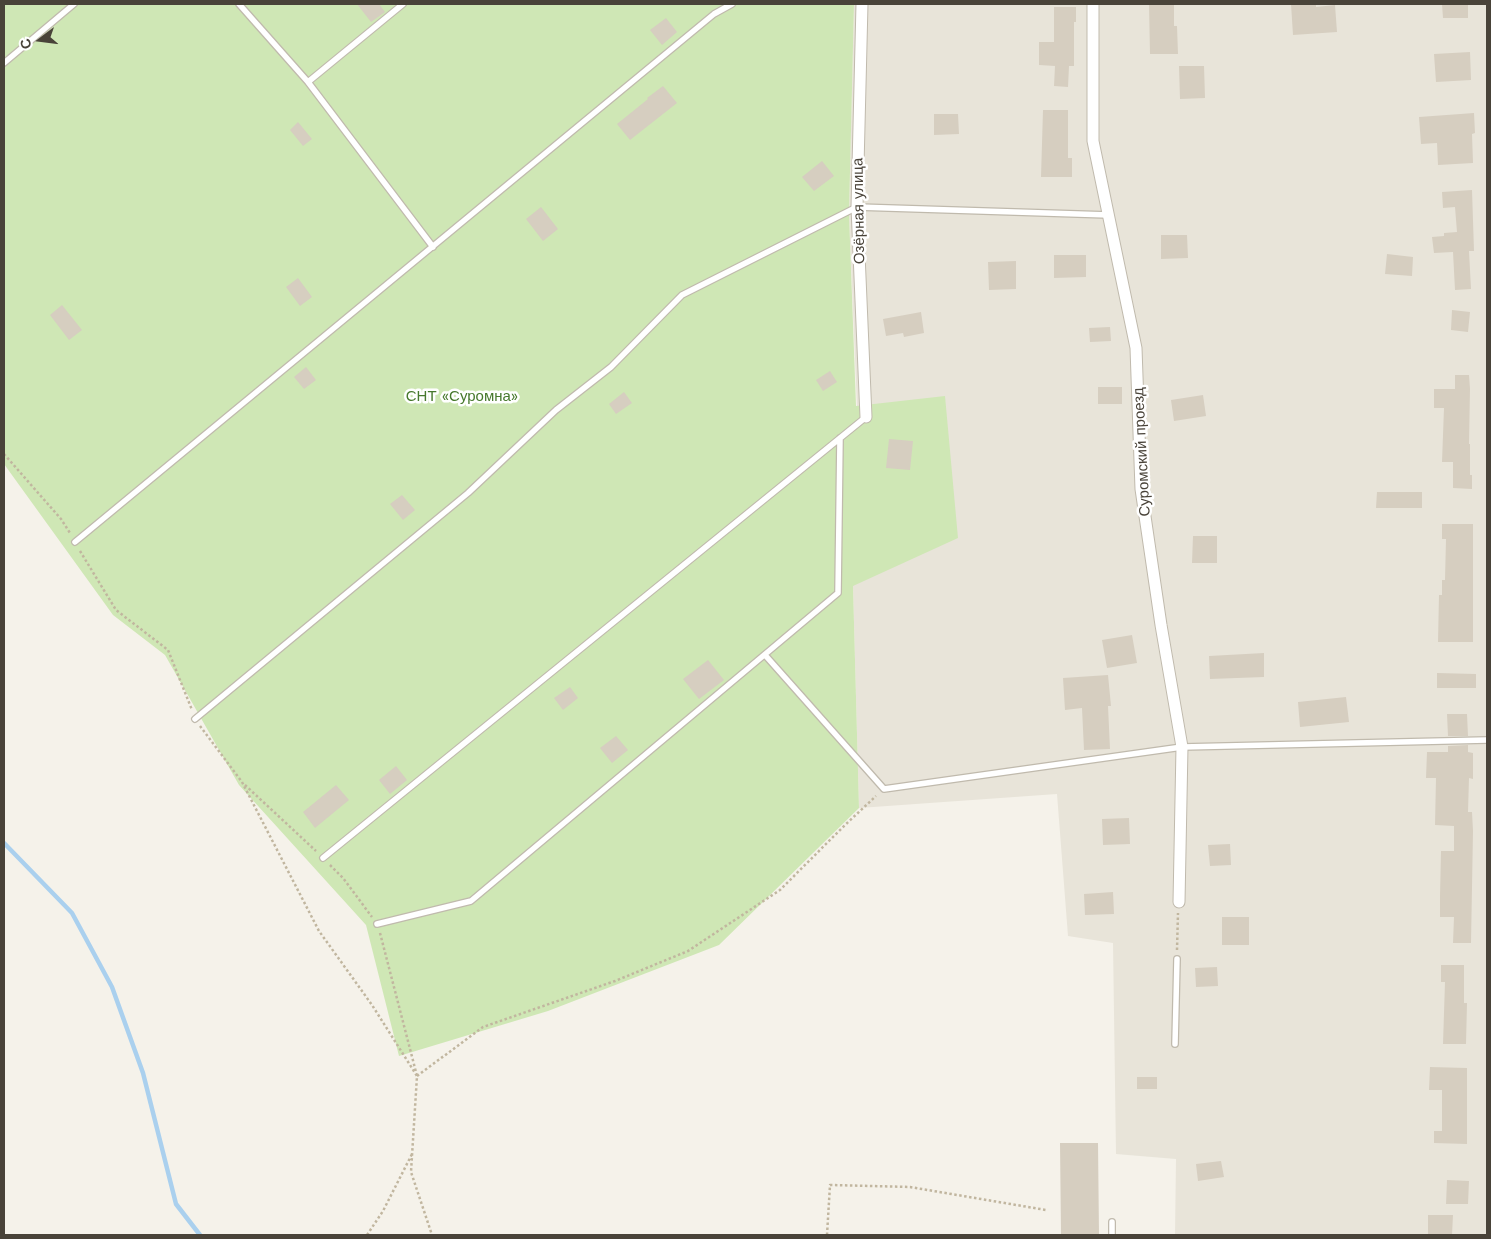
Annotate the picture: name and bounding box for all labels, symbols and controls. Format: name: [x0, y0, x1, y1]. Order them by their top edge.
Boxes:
north arrow: [15, 15, 65, 65]
text: С: [16, 37, 35, 51]
street label: Озёрная улица: [849, 158, 869, 264]
street label: Суромский проезд: [1130, 387, 1154, 517]
park label: СНТ «Суромна»: [406, 388, 518, 406]

